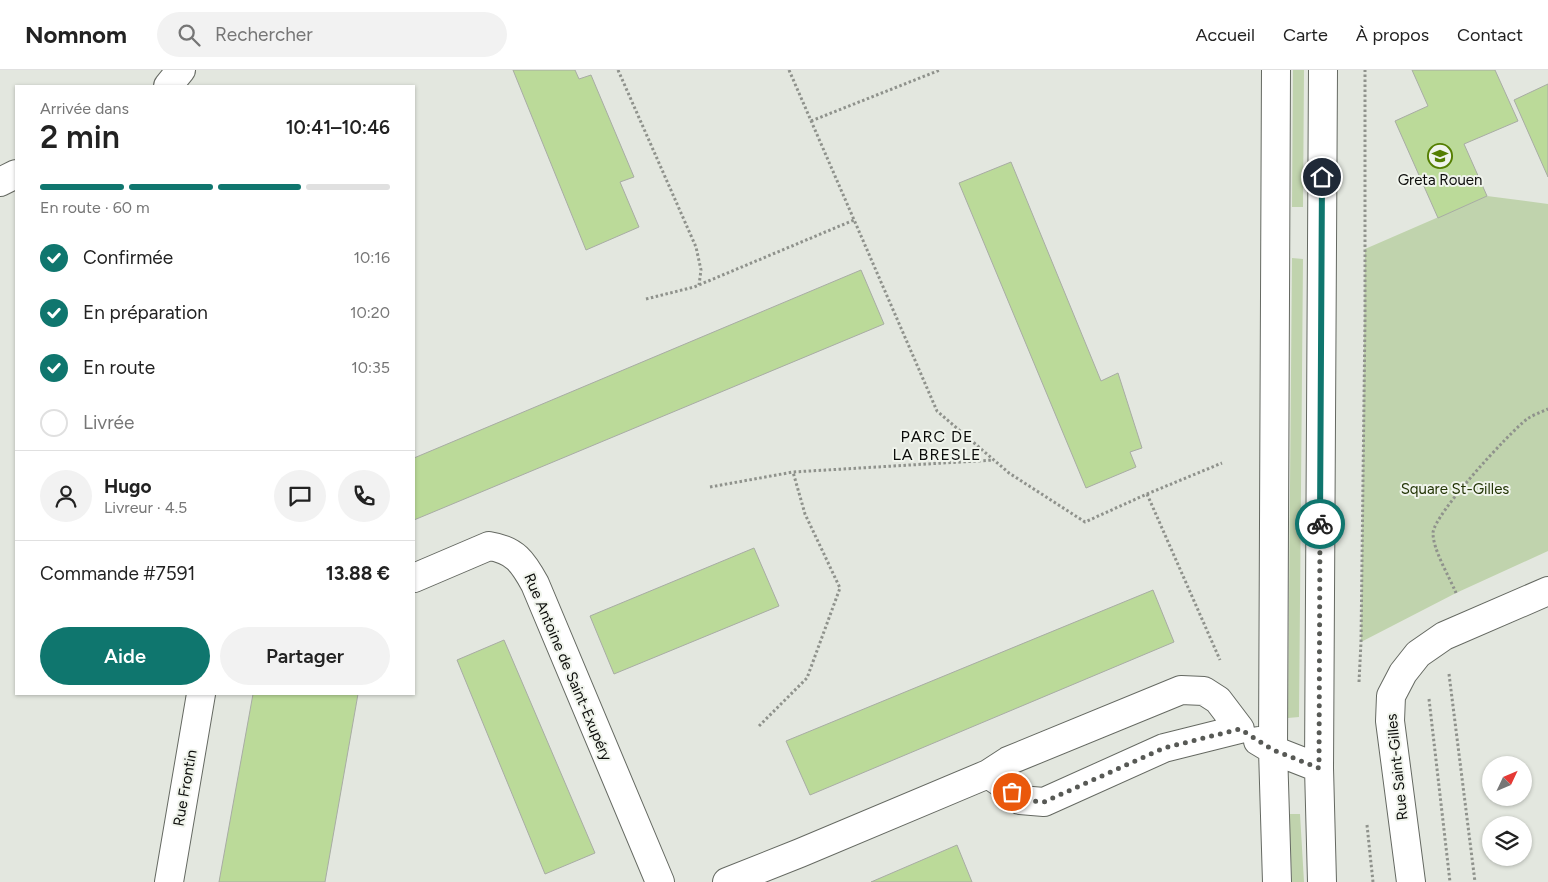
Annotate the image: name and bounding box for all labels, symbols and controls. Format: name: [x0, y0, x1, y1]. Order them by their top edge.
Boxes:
search box: [157, 12, 507, 57]
text: Nomnom: [25, 20, 127, 49]
icon: search: [175, 21, 203, 49]
text: Rechercher: [215, 23, 313, 46]
text: Accueil: [1195, 24, 1255, 46]
text: Carte: [1283, 24, 1328, 46]
text: À propos: [1356, 24, 1429, 46]
text: Contact: [1457, 24, 1523, 46]
text: Arrivée dans: [40, 99, 129, 118]
text: 10:41–10:46: [286, 116, 390, 139]
text: 2 min: [40, 118, 120, 156]
school or university icon: Greta Rouen: [1427, 143, 1453, 169]
pin: [1301, 156, 1343, 198]
icon: home: [1308, 163, 1336, 191]
place label: Greta Rouen: [1398, 171, 1482, 189]
text: En route · 60 m: [40, 198, 150, 217]
icon: check: [40, 244, 68, 272]
text: Confirmée: [83, 246, 173, 269]
text: 10:16: [353, 248, 390, 267]
icon: check: [40, 299, 68, 327]
text: En préparation: [83, 301, 208, 324]
text: 10:20: [350, 303, 390, 322]
icon: check: [40, 354, 68, 382]
text: En route: [83, 356, 155, 379]
text: 10:35: [351, 358, 390, 377]
text: Livrée: [83, 411, 134, 434]
district label: PARC DE LA BRESLE: [893, 427, 981, 464]
button: person: [40, 470, 92, 522]
button: chat: [274, 470, 326, 522]
button: phone: [338, 470, 390, 522]
text: Hugo: [104, 475, 152, 498]
park label: Square St-Gilles: [1401, 480, 1509, 498]
text: Livreur · 4.5: [104, 498, 187, 517]
courier: [1295, 499, 1345, 549]
icon: bike: [1306, 510, 1334, 538]
text: Commande #7591: [40, 562, 195, 585]
text: 13.88 €: [326, 562, 390, 585]
street label: Rue Antoine de Saint-Exupéry: [520, 571, 616, 764]
button: Aide: [40, 627, 210, 685]
button: Partager: [220, 627, 390, 685]
street label: Rue Saint-Gilles: [1382, 713, 1412, 821]
street label: Rue Frontin: [169, 748, 201, 828]
north arrow: [1482, 756, 1532, 806]
map controls: [1482, 756, 1532, 866]
pin: [991, 771, 1033, 813]
icon: bag: [998, 778, 1026, 806]
button: layers: [1482, 816, 1532, 866]

